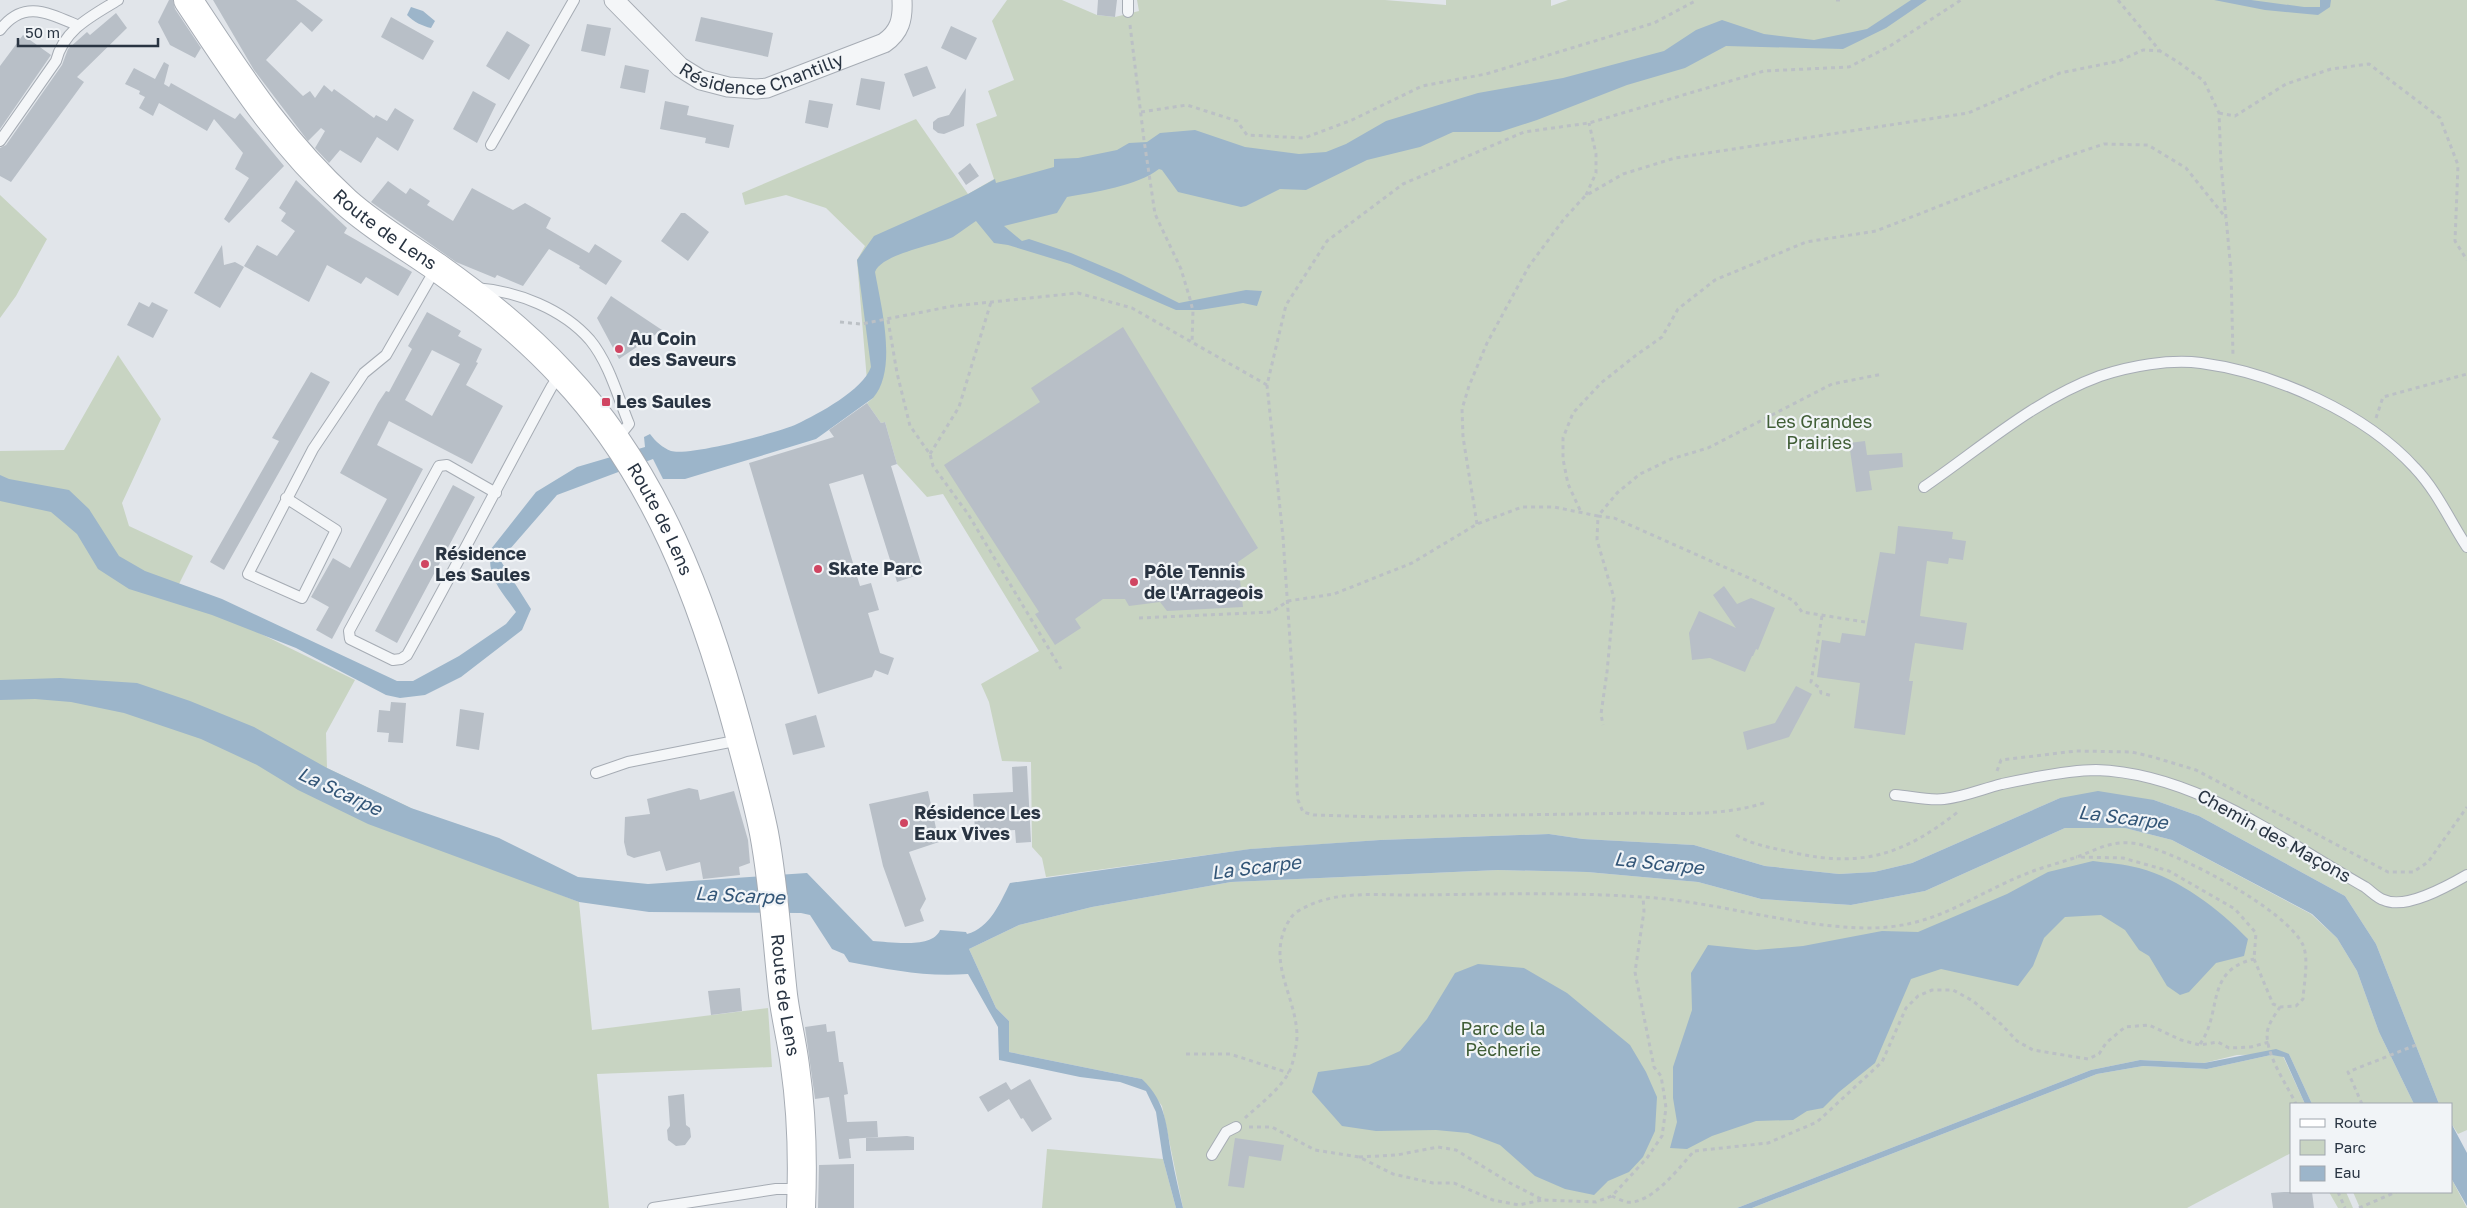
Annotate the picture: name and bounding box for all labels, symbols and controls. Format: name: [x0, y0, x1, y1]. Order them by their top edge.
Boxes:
scale bar: [18, 15, 158, 47]
text: 50 m: [25, 23, 60, 41]
street label: Résidence Chantilly: [676, 48, 846, 99]
street label: Route de Lens: [329, 184, 442, 274]
place label: Au Coin des Saveurs: [629, 327, 736, 370]
marker: Au Coin des Saveurs: [613, 343, 625, 355]
place label: Les Saules: [616, 390, 711, 412]
marker: Les Saules: [600, 396, 612, 408]
park label: Les Grandes Prairies: [1766, 410, 1872, 453]
street label: Route de Lens: [623, 458, 698, 578]
place label: Résidence Les Saules: [435, 542, 530, 585]
place label: Skate Parc: [828, 557, 922, 579]
marker: Résidence Les Saules: [419, 558, 431, 570]
place label: Pôle Tennis de l'Arrageois: [1144, 560, 1263, 603]
marker: Skate Parc: [812, 563, 824, 575]
marker: Pôle Tennis de l'Arrageois: [1128, 576, 1140, 588]
water label: La Scarpe: [295, 761, 388, 821]
street label: Chemin des Maçons: [2194, 784, 2355, 887]
water label: La Scarpe: [2077, 800, 2171, 834]
place label: Résidence Les Eaux Vives: [914, 801, 1041, 844]
marker: Résidence Les Eaux Vives: [898, 817, 910, 829]
water label: La Scarpe: [1613, 846, 1707, 879]
water label: La Scarpe: [1210, 849, 1304, 883]
water label: La Scarpe: [695, 881, 787, 908]
street label: Route de Lens: [767, 933, 805, 1058]
park label: Parc de la Pècherie: [1461, 1017, 1545, 1060]
legend: [2290, 1103, 2452, 1193]
text: Route: [2334, 1113, 2377, 1131]
text: Parc: [2334, 1138, 2366, 1156]
text: Eau: [2334, 1163, 2361, 1181]

